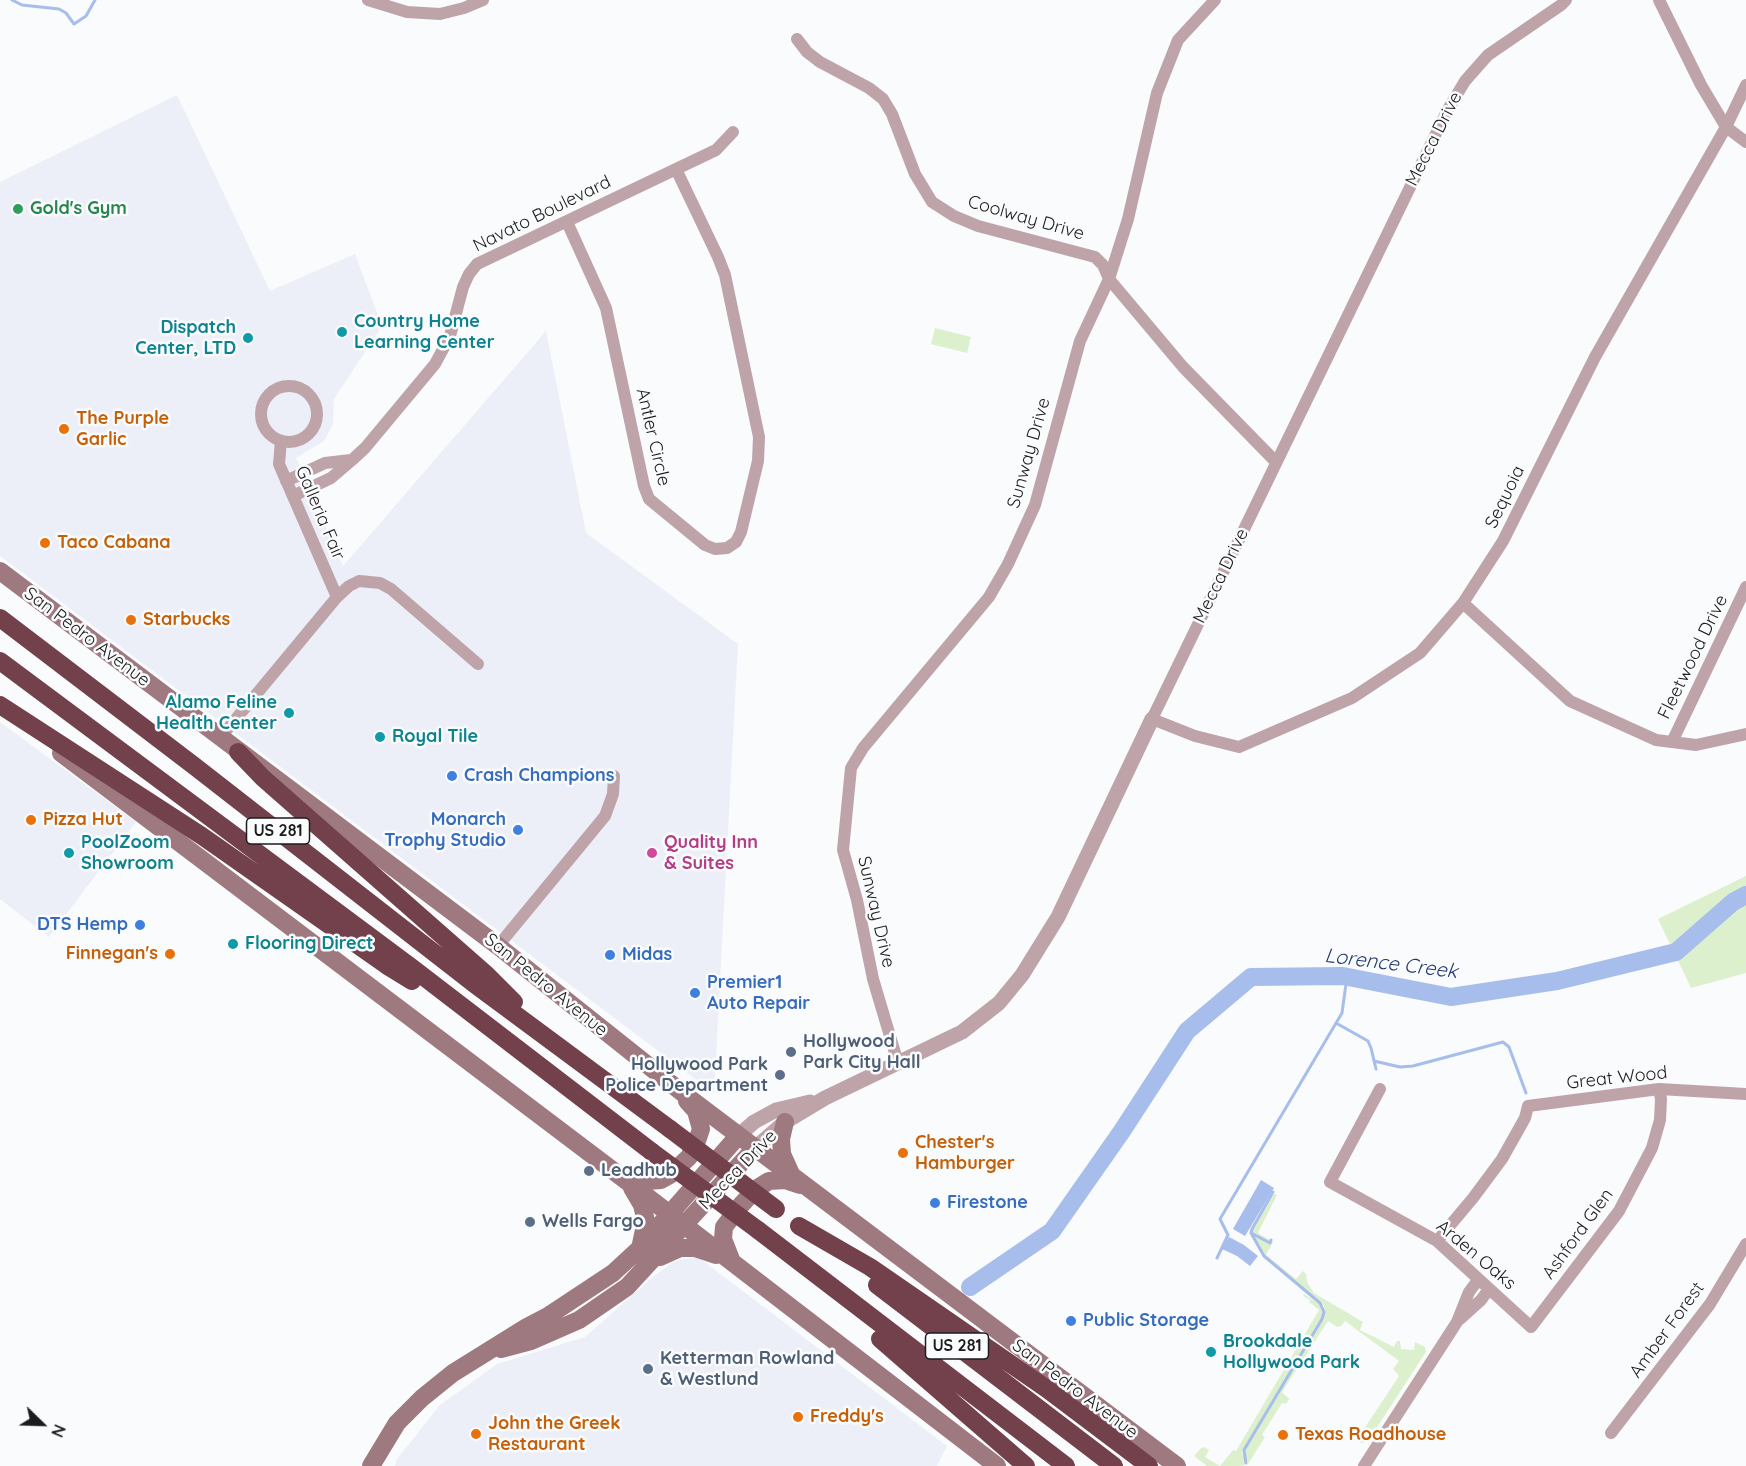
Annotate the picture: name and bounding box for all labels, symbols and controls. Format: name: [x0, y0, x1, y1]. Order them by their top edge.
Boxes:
street label: Mecca Drive: [1401, 88, 1467, 190]
street label: Navato Boulevard: [470, 171, 614, 257]
street label: Coolway Drive: [965, 191, 1087, 245]
place label: Gold's Gym: [30, 198, 127, 220]
marker: Gold's Gym: [11, 202, 25, 216]
place label: Country Home Learning Center: [354, 311, 494, 354]
place label: Dispatch Center, LTD: [135, 317, 236, 360]
marker: Country Home Learning Center: [335, 325, 349, 339]
marker: Dispatch Center, LTD: [241, 331, 255, 345]
street label: Antler Circle: [631, 386, 675, 488]
street label: Sunway Drive: [1003, 395, 1055, 511]
place label: The Purple Garlic: [76, 408, 169, 450]
marker: The Purple Garlic: [57, 422, 71, 436]
street label: Sequoia: [1481, 462, 1529, 532]
street label: Galleria Fair: [291, 463, 349, 563]
street label: Mecca Drive: [1189, 525, 1253, 627]
place label: Taco Cabana: [57, 532, 171, 554]
marker: Taco Cabana: [38, 536, 52, 550]
street label: San Pedro Avenue: [20, 583, 154, 691]
street label: Fleetwood Drive: [1654, 591, 1732, 723]
place label: Starbucks: [143, 609, 230, 631]
marker: Starbucks: [124, 613, 138, 627]
place label: Alamo Feline Health Center: [156, 692, 277, 734]
marker: Alamo Feline Health Center: [282, 706, 296, 720]
place label: Royal Tile: [392, 726, 478, 748]
marker: Royal Tile: [373, 730, 387, 744]
place label: Crash Champions: [464, 765, 614, 787]
marker: Crash Champions: [445, 769, 459, 783]
place label: Pizza Hut: [43, 809, 123, 831]
place label: Monarch Trophy Studio: [384, 809, 506, 852]
marker: Pizza Hut: [24, 813, 38, 827]
road number: US 281: [246, 818, 310, 844]
marker: Monarch Trophy Studio: [511, 823, 525, 837]
place label: PoolZoom Showroom: [81, 832, 174, 874]
place label: Quality Inn & Suites: [664, 832, 758, 874]
marker: PoolZoom Showroom: [62, 846, 76, 860]
marker: Quality Inn & Suites: [645, 846, 659, 860]
street label: Sunway Drive: [853, 854, 899, 970]
place label: DTS Hemp: [37, 914, 128, 936]
marker: DTS Hemp: [133, 918, 147, 932]
street label: San Pedro Avenue: [480, 929, 612, 1041]
place label: Flooring Direct: [245, 933, 373, 955]
marker: Flooring Direct: [226, 937, 240, 951]
place label: Finnegan's: [66, 943, 158, 965]
place label: Midas: [622, 944, 672, 966]
water label: Lorence Creek: [1323, 944, 1459, 984]
marker: Finnegan's: [163, 947, 177, 961]
marker: Midas: [603, 948, 617, 962]
place label: Premier1 Auto Repair: [707, 972, 810, 1014]
marker: Premier1 Auto Repair: [688, 986, 702, 1000]
place label: Hollywood Park City Hall: [803, 1031, 921, 1074]
marker: Hollywood Park City Hall: [784, 1045, 798, 1059]
place label: Hollywood Park Police Department: [605, 1054, 768, 1096]
street label: Great Wood: [1566, 1062, 1668, 1094]
marker: Hollywood Park Police Department: [773, 1068, 787, 1082]
street label: Mecca Drive: [695, 1126, 781, 1214]
place label: Chester's Hamburger: [915, 1132, 1015, 1174]
marker: Chester's Hamburger: [896, 1146, 910, 1160]
place label: Leadhub: [601, 1160, 677, 1182]
marker: Leadhub: [582, 1164, 596, 1178]
street label: Ashford Glen: [1538, 1185, 1618, 1283]
place label: Firestone: [947, 1192, 1028, 1214]
marker: Firestone: [928, 1196, 942, 1210]
place label: Wells Fargo: [542, 1211, 644, 1233]
marker: Wells Fargo: [523, 1215, 537, 1229]
street label: Arden Oaks: [1432, 1215, 1520, 1295]
street label: Amber Forest: [1625, 1278, 1709, 1382]
place label: Public Storage: [1083, 1310, 1209, 1332]
marker: Public Storage: [1064, 1314, 1078, 1328]
place label: Brookdale Hollywood Park: [1223, 1331, 1360, 1374]
road number: US 281: [926, 1333, 988, 1359]
street label: San Pedro Avenue: [1008, 1335, 1142, 1443]
marker: Brookdale Hollywood Park: [1204, 1345, 1218, 1359]
place label: Ketterman Rowland & Westlund: [660, 1348, 834, 1390]
marker: Ketterman Rowland & Westlund: [641, 1362, 655, 1376]
north arrow: [12, 1394, 72, 1454]
place label: Freddy's: [810, 1406, 884, 1428]
marker: Freddy's: [791, 1410, 805, 1424]
place label: John the Greek Restaurant: [488, 1413, 620, 1456]
text: N: [47, 1422, 70, 1440]
place label: Texas Roadhouse: [1295, 1424, 1446, 1446]
marker: John the Greek Restaurant: [469, 1427, 483, 1441]
marker: Texas Roadhouse: [1276, 1428, 1290, 1442]

